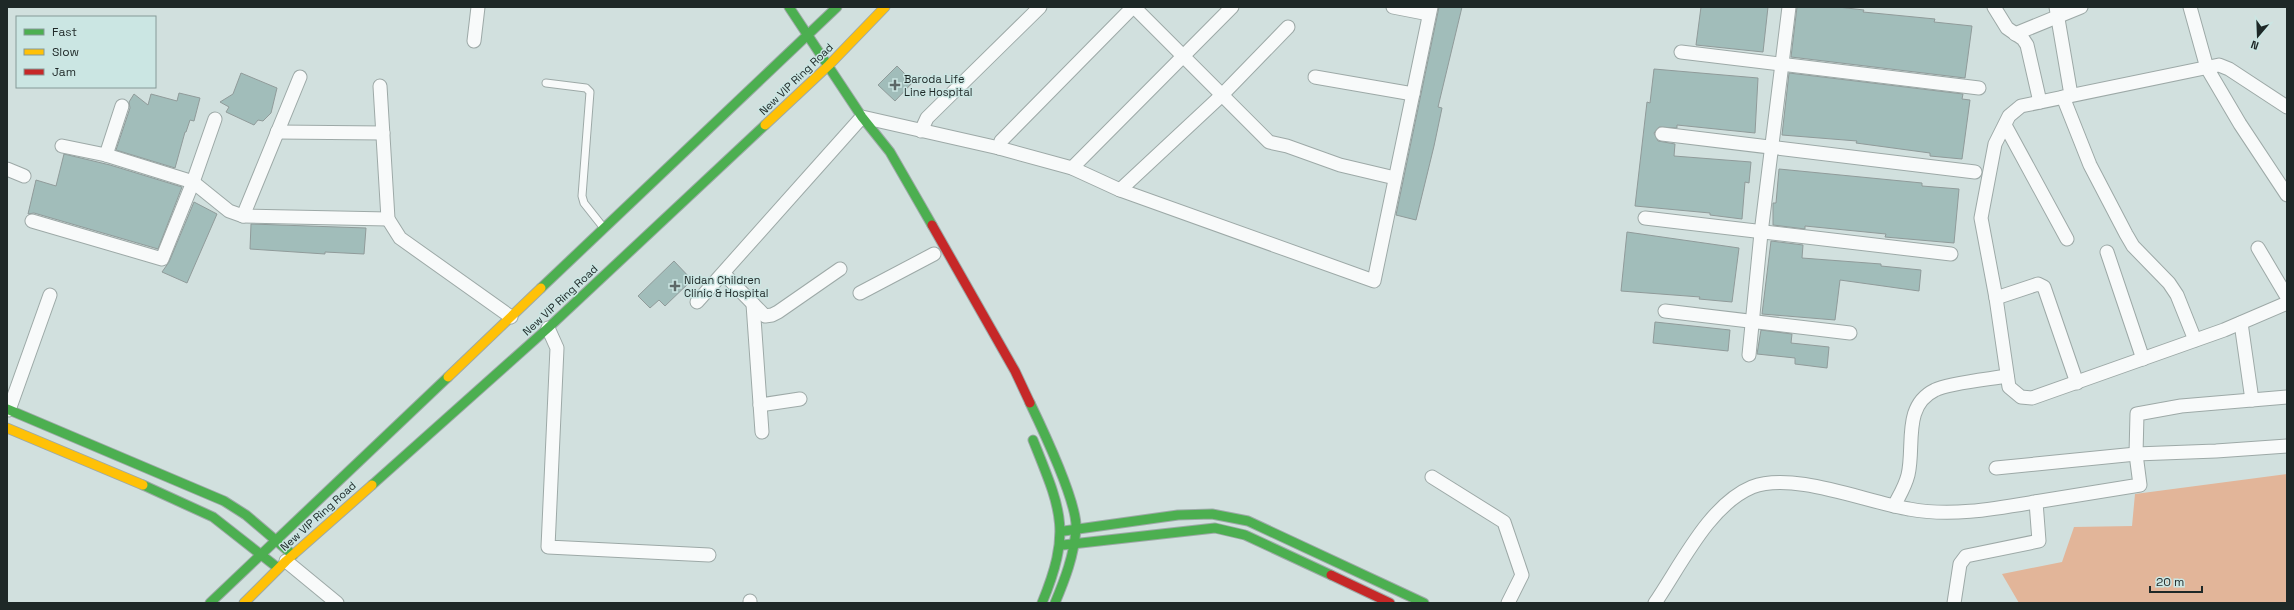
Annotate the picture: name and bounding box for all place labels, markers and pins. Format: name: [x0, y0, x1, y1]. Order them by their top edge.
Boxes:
place label: Baroda Life Line Hospital: [904, 72, 972, 99]
marker: Baroda Life Line Hospital: [889, 79, 901, 91]
place label: Nidan Children Clinic & Hospital: [684, 273, 768, 300]
marker: Nidan Children Clinic & Hospital: [669, 280, 681, 292]

